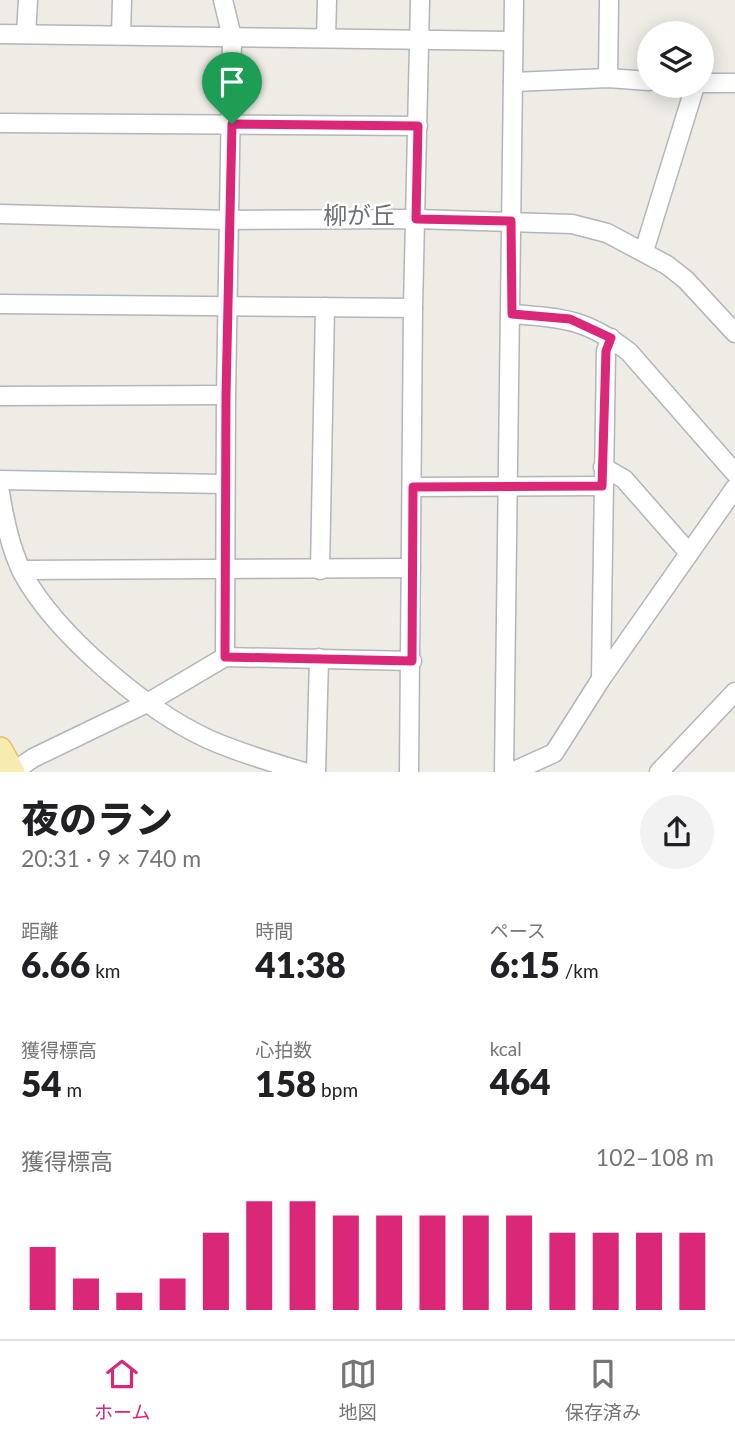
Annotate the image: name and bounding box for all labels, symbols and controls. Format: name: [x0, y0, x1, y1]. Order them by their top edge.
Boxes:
map controls: [637, 21, 714, 98]
button: layers: [637, 21, 714, 98]
pin: [202, 52, 262, 124]
icon: arrive: [213, 63, 251, 101]
district label: 柳が丘: [323, 200, 395, 229]
text: 夜のラン: [21, 795, 173, 841]
button: share: [640, 795, 714, 869]
text: 20:31 · 9 × 740 m: [21, 844, 201, 872]
text: 距離: [21, 919, 59, 942]
text: 時間: [255, 919, 293, 942]
text: ペース: [490, 919, 546, 942]
text: 6.66: [21, 943, 90, 985]
text: 41:38: [255, 943, 346, 985]
text: 6:15: [490, 943, 560, 985]
text: km: [90, 959, 120, 982]
text: /km: [560, 959, 599, 982]
text: kcal: [490, 1037, 522, 1060]
text: 獲得標高: [21, 1038, 97, 1061]
text: 心拍数: [255, 1038, 312, 1061]
text: 464: [490, 1060, 551, 1102]
text: 54: [21, 1062, 62, 1104]
text: 158: [255, 1062, 316, 1104]
text: m: [62, 1078, 82, 1101]
text: bpm: [316, 1078, 358, 1101]
text: 102–108 m: [596, 1143, 714, 1171]
text: 獲得標高: [21, 1147, 113, 1175]
tab: ホーム: [94, 1355, 151, 1424]
tab: 地図: [339, 1355, 377, 1424]
tab: 保存済み: [565, 1355, 641, 1424]

